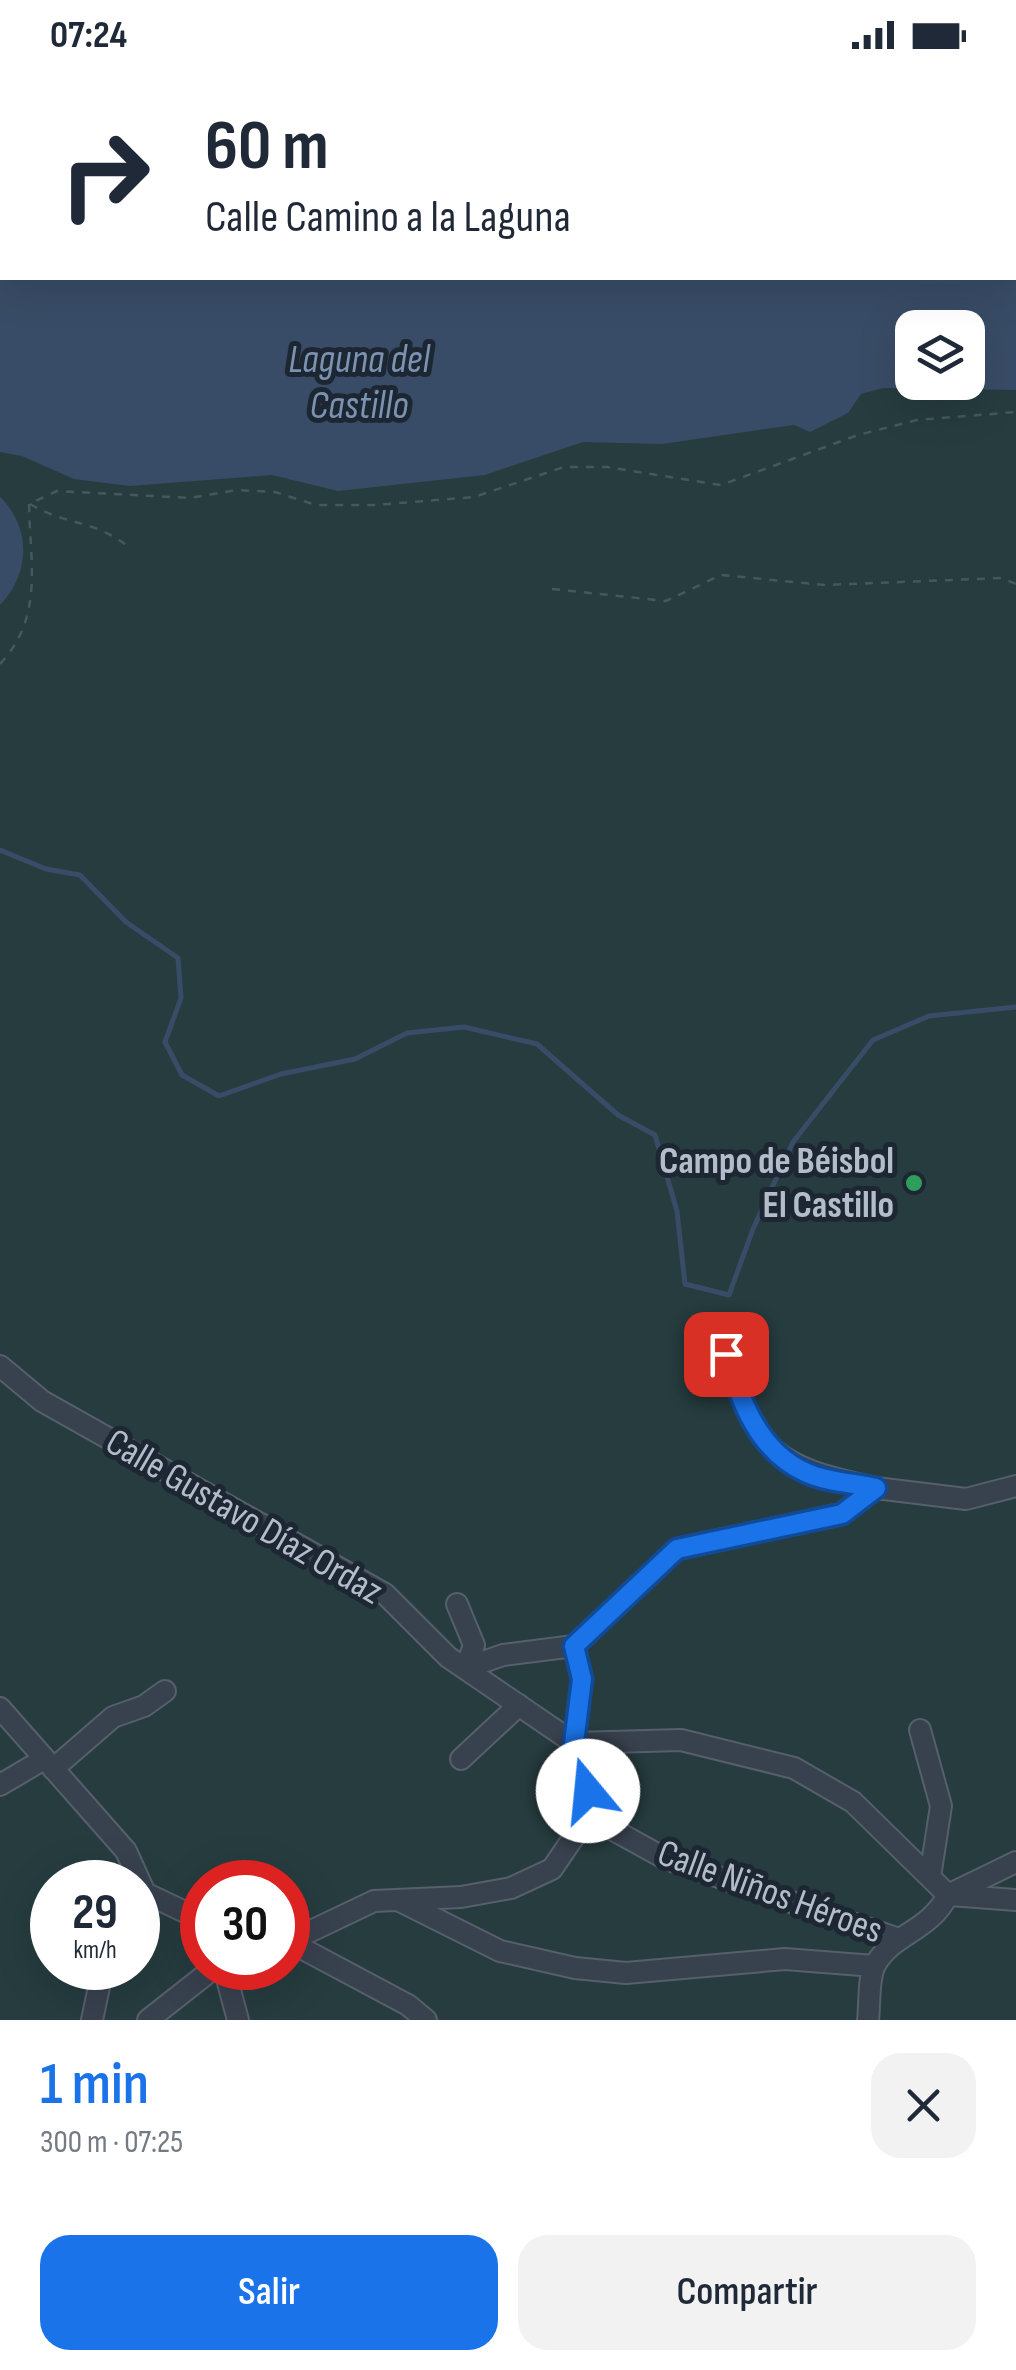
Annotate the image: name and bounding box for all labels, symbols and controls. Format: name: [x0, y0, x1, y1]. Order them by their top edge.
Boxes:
text: 07:24: [50, 13, 127, 58]
text: 60 m: [205, 105, 329, 189]
icon: right: [40, 110, 170, 240]
text: Calle Camino a la Laguna: [205, 190, 571, 245]
map controls: [895, 310, 985, 400]
button: layers: [895, 310, 985, 400]
water label: Laguna del Castillo: [288, 336, 431, 430]
place label: Campo de Béisbol El Castillo: [659, 1139, 894, 1228]
marker: Campo de Béisbol El Castillo: [903, 1172, 925, 1194]
pin: [684, 1312, 769, 1397]
icon: arrive: [699, 1327, 754, 1382]
street label: Calle Gustavo Díaz Ordaz: [98, 1420, 390, 1614]
position arrow: [536, 1739, 640, 1843]
street label: Calle Niños Héroes: [652, 1831, 888, 1953]
speed limit sign: 30: [180, 1860, 310, 1990]
text: 29: [72, 1883, 118, 1943]
text: km/h: [73, 1935, 117, 1966]
text: 1 min: [40, 2049, 149, 2121]
button: close: [871, 2053, 976, 2158]
text: 300 m · 07:25: [40, 2123, 183, 2162]
button: Salir: [40, 2235, 498, 2350]
button: Compartir: [518, 2235, 976, 2350]

